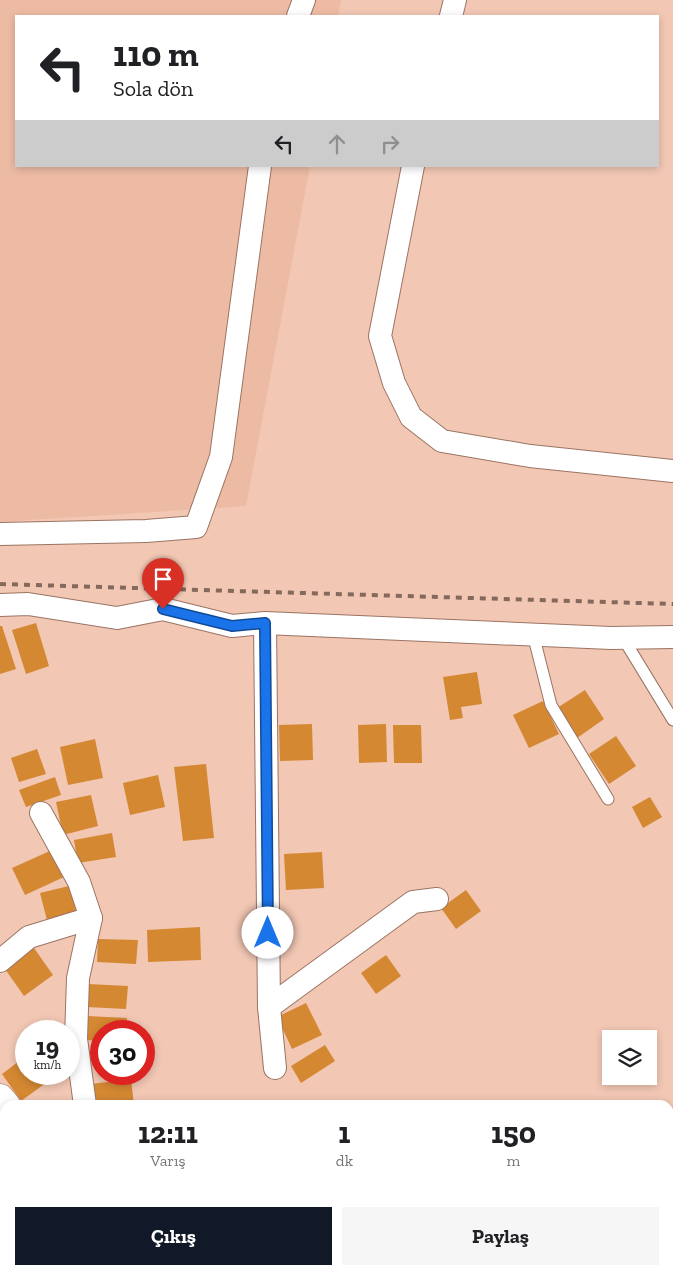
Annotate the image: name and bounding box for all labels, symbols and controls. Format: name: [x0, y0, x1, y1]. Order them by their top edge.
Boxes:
text: 110 m: [113, 33, 199, 75]
icon: left: [30, 35, 95, 100]
text: Sola dön: [113, 75, 193, 102]
icon: left: [270, 130, 298, 158]
icon: ahead: [323, 130, 351, 158]
icon: right: [376, 130, 404, 158]
pin: [142, 558, 184, 609]
icon: arrive: [149, 565, 177, 593]
position arrow: [241, 906, 293, 958]
speed limit sign: 30: [90, 1020, 155, 1085]
map controls: [602, 1030, 657, 1085]
button: layers: [602, 1030, 657, 1085]
text: 19: [36, 1031, 59, 1061]
text: km/h: [34, 1058, 61, 1072]
text: 12:11: [138, 1115, 198, 1151]
text: 1: [338, 1115, 350, 1151]
text: 150: [491, 1115, 536, 1151]
text: Varış: [150, 1151, 186, 1170]
text: dk: [336, 1151, 353, 1170]
text: m: [507, 1151, 520, 1170]
button: Çıkış: [15, 1207, 332, 1265]
button: Paylaş: [342, 1207, 659, 1265]

